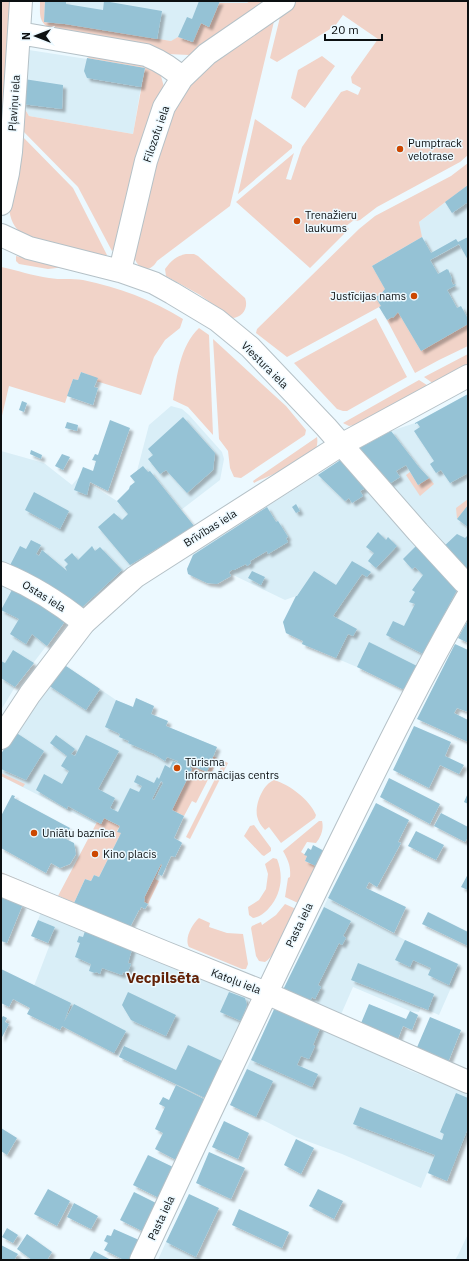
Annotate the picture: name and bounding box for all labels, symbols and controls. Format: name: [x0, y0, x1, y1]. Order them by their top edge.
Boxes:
north arrow: [16, 16, 56, 56]
scale bar: [325, 16, 382, 42]
text: 20 m: [331, 22, 359, 37]
text: N: [19, 32, 33, 40]
street label: Pļaviņu iela: [5, 74, 23, 132]
street label: Filozofu iela: [140, 104, 172, 164]
place label: Pumptrack velotrase: [408, 136, 462, 163]
marker: Pumptrack velotrase: [395, 144, 405, 154]
place label: Trenažieru laukums: [305, 208, 357, 235]
marker: Trenažieru laukums: [292, 216, 302, 226]
place label: Justīcijas nams: [330, 289, 406, 303]
marker: Justīcijas nams: [409, 291, 419, 301]
street label: Viestura iela: [238, 338, 292, 392]
street label: Brīvības iela: [181, 506, 239, 550]
street label: Ostas iela: [20, 577, 68, 615]
place label: Tūrisma informācijas centrs: [185, 755, 279, 782]
marker: Tūrisma informācijas centrs: [172, 763, 182, 773]
place label: Uniātu baznīca: [42, 826, 115, 840]
marker: Uniātu baznīca: [29, 828, 39, 838]
place label: Kino placis: [103, 847, 157, 861]
marker: Kino placis: [90, 849, 100, 859]
street label: Pasta iela: [282, 900, 316, 950]
street label: Katoļu iela: [209, 965, 263, 997]
district label: Vecpilsēta: [126, 968, 200, 987]
street label: Pasta iela: [145, 1193, 177, 1243]

